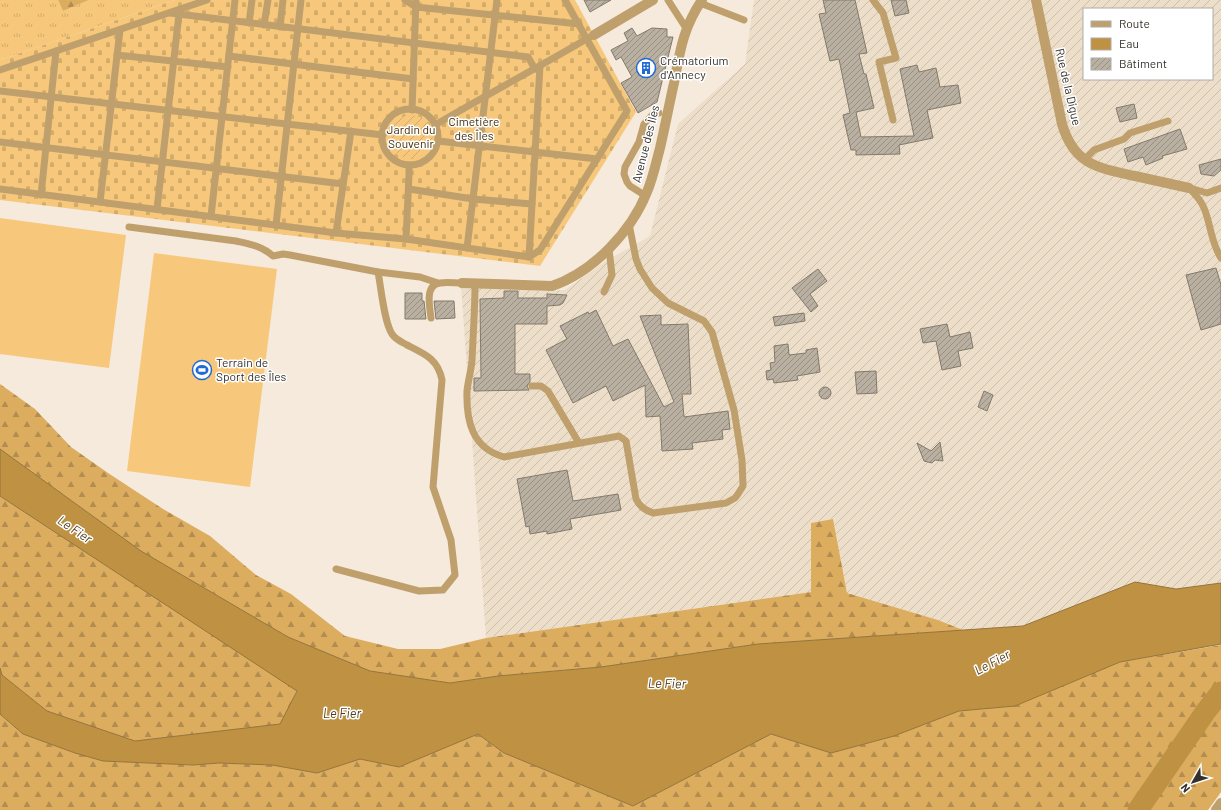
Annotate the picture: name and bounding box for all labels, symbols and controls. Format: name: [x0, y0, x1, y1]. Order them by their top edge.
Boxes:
legend: [1083, 8, 1213, 80]
text: Route: [1119, 16, 1150, 30]
text: Eau: [1119, 36, 1139, 50]
street label: Rue de la Digue: [1053, 47, 1085, 127]
place label: Crématorium d'Annecy: [660, 53, 729, 81]
text: Bâtiment: [1119, 56, 1167, 70]
building icon: Crématorium d'Annecy: [635, 57, 657, 79]
street label: Avenue des Îles: [629, 103, 661, 184]
park label: Cimetière des Îles: [448, 114, 500, 142]
park label: Jardin du Souvenir: [387, 122, 435, 150]
place label: Terrain de Sport des Îles: [216, 355, 287, 383]
sports icon: Terrain de Sport des Îles: [191, 359, 213, 381]
water label: Le Fier: [55, 512, 96, 547]
water label: Le Fier: [971, 646, 1013, 678]
water label: Le Fier: [648, 675, 687, 691]
water label: Le Fier: [323, 705, 361, 721]
north arrow: [1173, 762, 1213, 802]
text: N: [1177, 782, 1192, 796]

